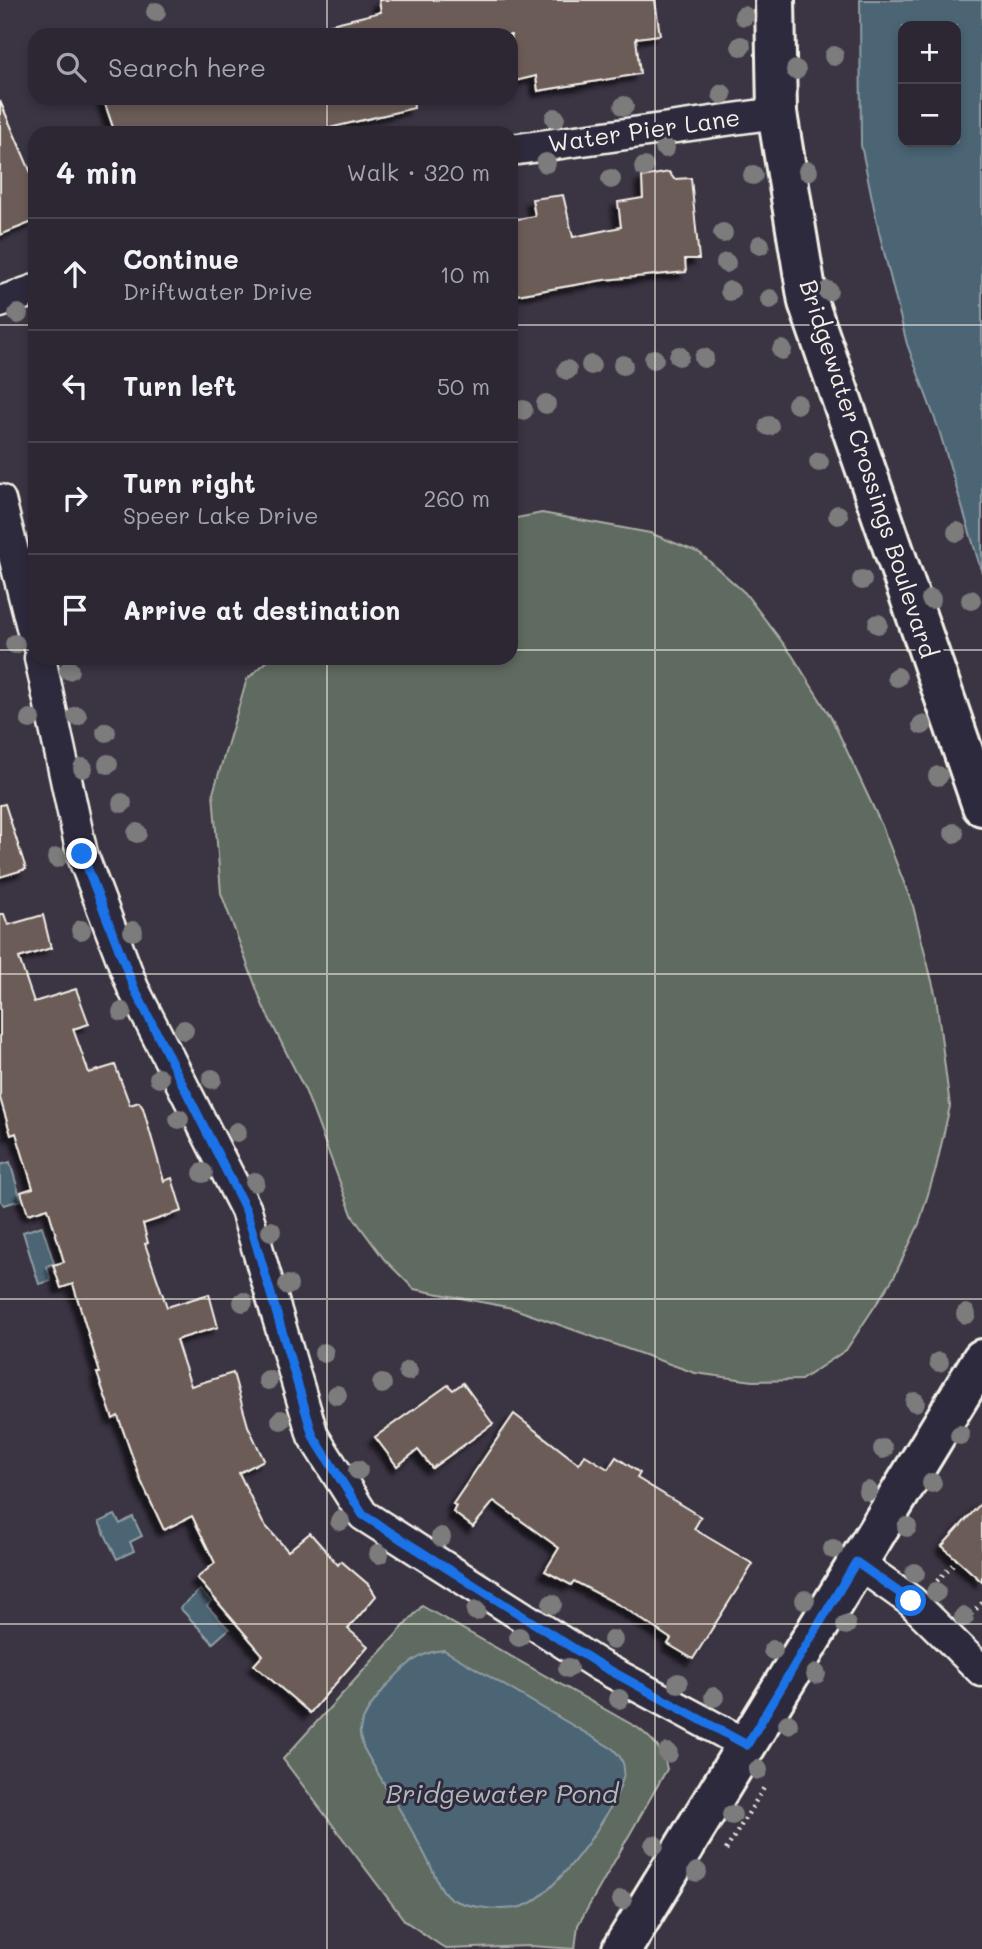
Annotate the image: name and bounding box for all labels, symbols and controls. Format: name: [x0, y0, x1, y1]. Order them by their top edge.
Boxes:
map controls: [898, 21, 961, 147]
button: +: [898, 21, 961, 84]
search box: [28, 28, 518, 105]
icon: search: [52, 48, 90, 86]
text: Search here: [108, 50, 266, 84]
button: −: [898, 84, 961, 147]
street label: Water Pier Lane: [546, 101, 742, 158]
text: 4 min: [56, 152, 137, 192]
text: Walk · 320 m: [347, 157, 490, 187]
text: Continue: [123, 242, 239, 276]
icon: ahead: [56, 255, 94, 293]
text: 10 m: [440, 259, 490, 289]
text: Driftwater Drive: [123, 276, 313, 306]
street label: Bridgewater Crossings Boulevard: [794, 276, 945, 662]
icon: left: [56, 367, 94, 405]
text: Turn left: [123, 369, 236, 403]
text: 50 m: [437, 371, 490, 401]
text: Turn right: [123, 466, 256, 500]
icon: right: [56, 479, 94, 517]
text: 260 m: [423, 483, 490, 513]
text: Speer Lake Drive: [123, 500, 319, 530]
icon: arrive: [56, 591, 94, 629]
text: Arrive at destination: [123, 593, 400, 627]
route end: [66, 838, 97, 869]
route start: [895, 1585, 926, 1616]
water label: Bridgewater Pond: [386, 1776, 620, 1810]

